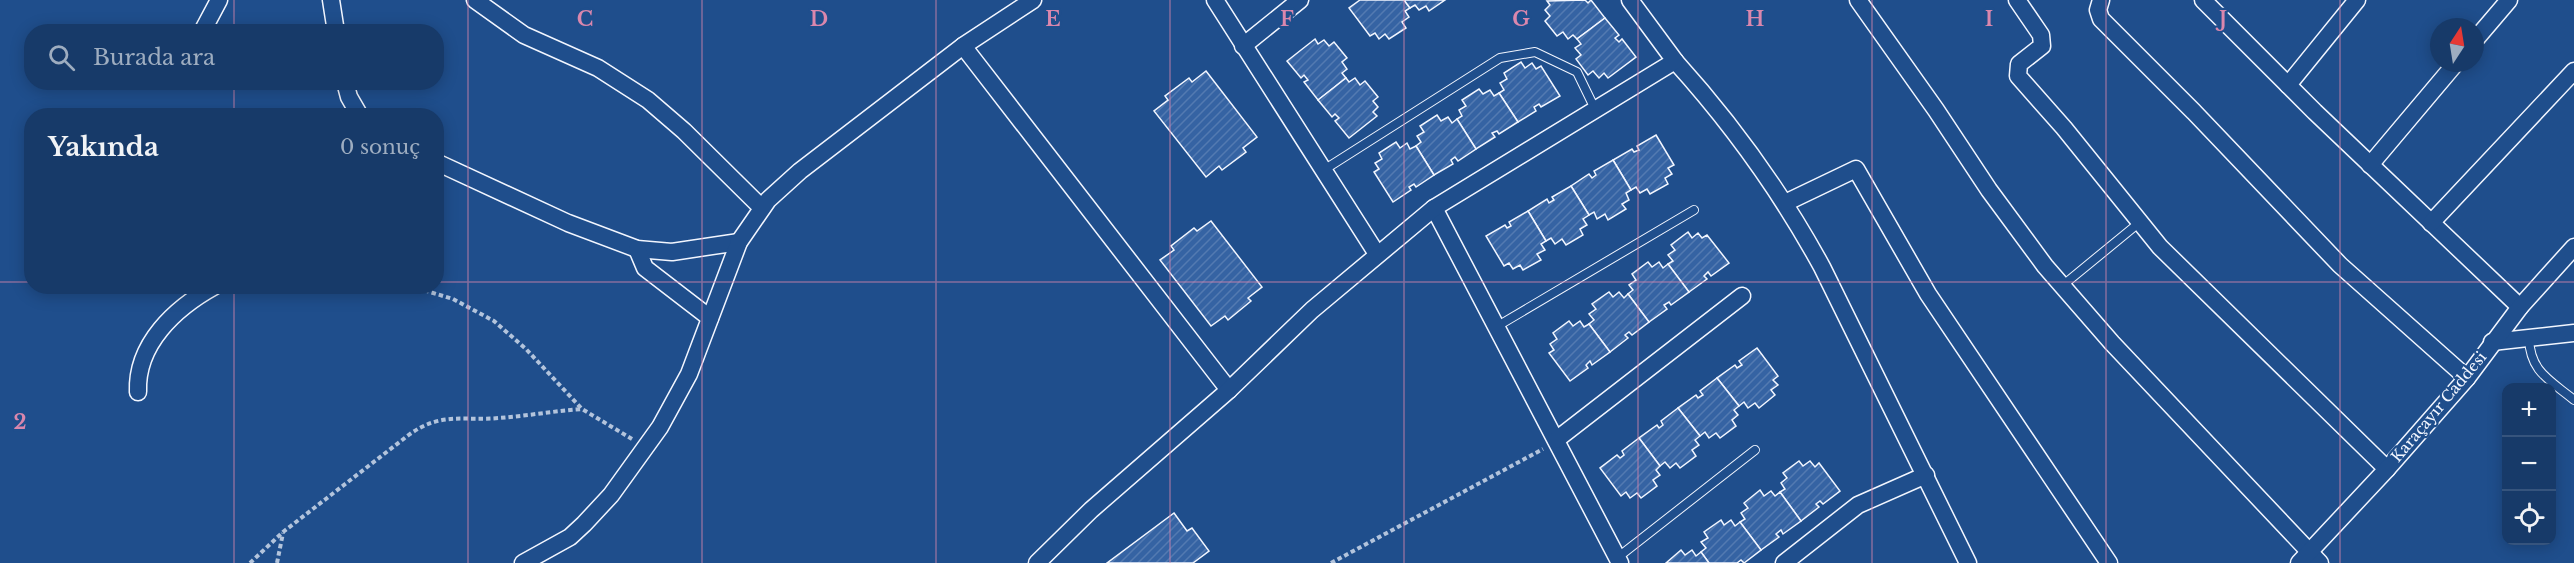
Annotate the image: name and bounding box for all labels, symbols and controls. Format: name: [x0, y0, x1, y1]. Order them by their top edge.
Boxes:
text: C: [577, 7, 593, 31]
text: D: [810, 7, 828, 31]
text: E: [1045, 7, 1061, 31]
text: F: [1280, 7, 1294, 31]
text: G: [1512, 7, 1530, 31]
text: H: [1746, 7, 1765, 31]
text: I: [1985, 7, 1993, 31]
text: J: [2215, 7, 2227, 31]
north arrow: [2430, 18, 2484, 72]
search box: [24, 24, 444, 90]
icon: search: [45, 41, 78, 74]
text: Burada ara: [93, 44, 215, 71]
text: Yakında: [48, 131, 159, 163]
text: 0 sonuç: [340, 135, 420, 159]
street label: Karaçayır Caddesi: [2387, 348, 2490, 466]
map controls: [2502, 383, 2556, 545]
button: +: [2502, 383, 2556, 437]
text: 2: [13, 410, 27, 434]
button: −: [2502, 437, 2556, 491]
button: locate: [2502, 491, 2556, 545]

